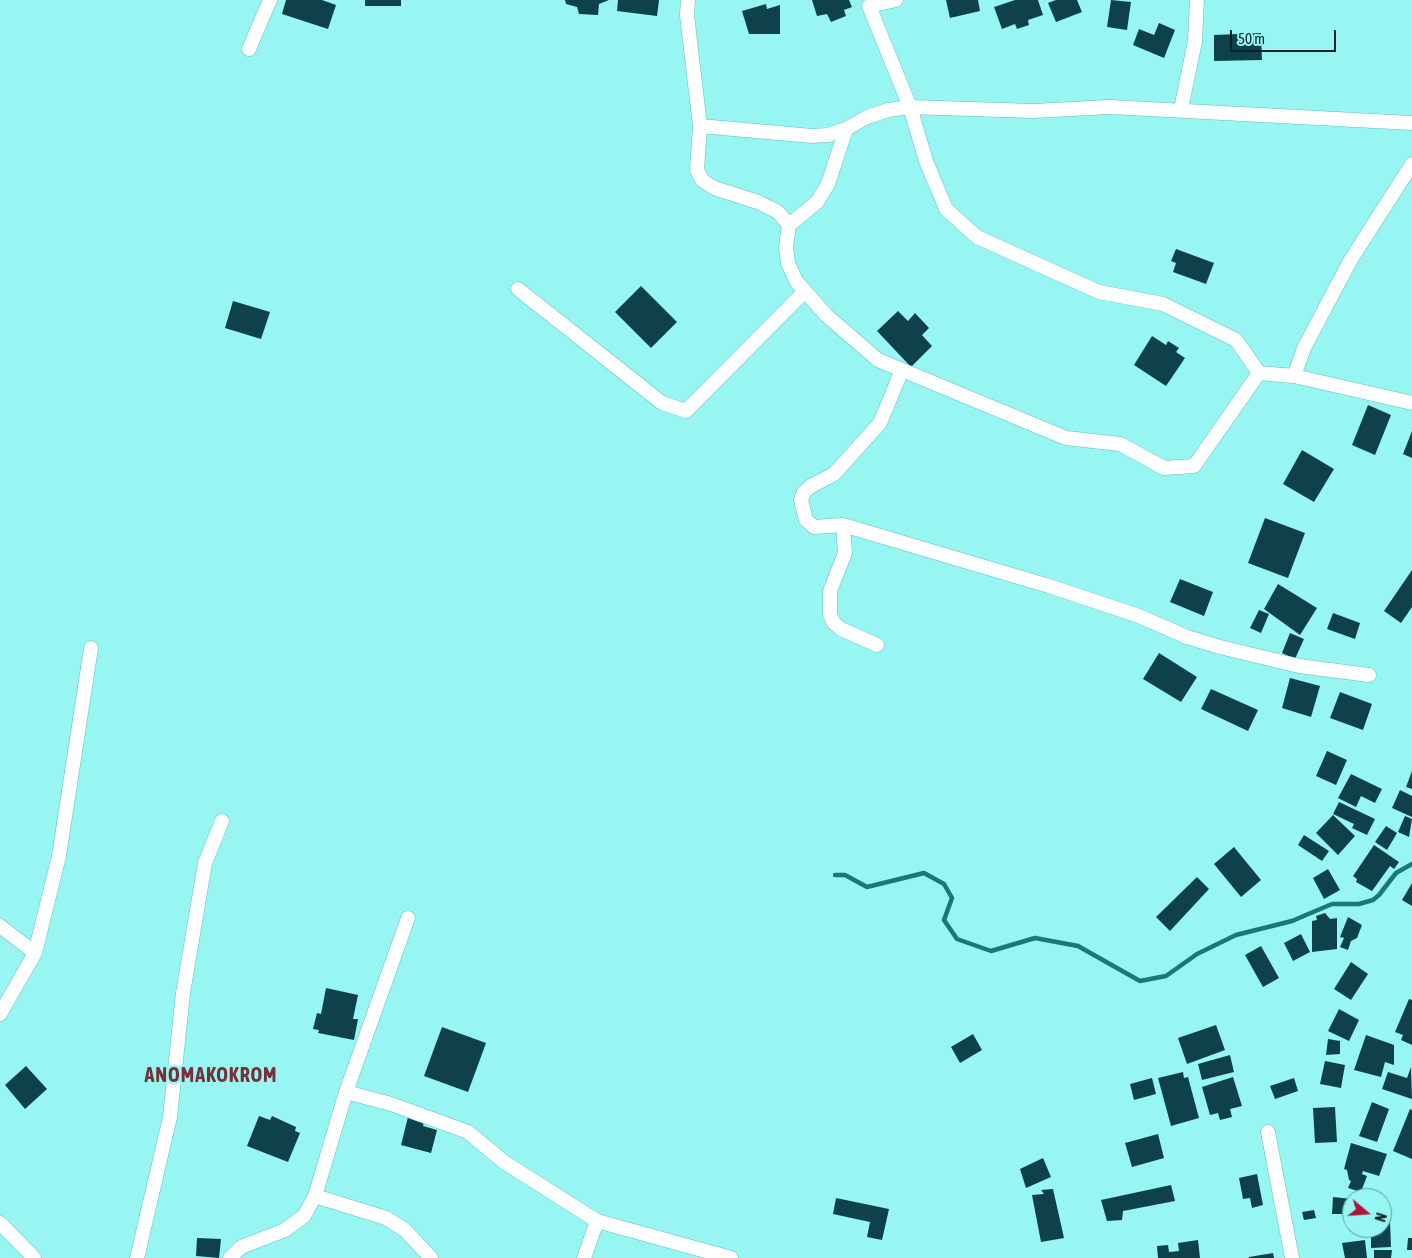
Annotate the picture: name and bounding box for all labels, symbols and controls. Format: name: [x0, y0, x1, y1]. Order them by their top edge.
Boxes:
scale bar: [1232, 20, 1338, 52]
text: 50 m: [1238, 30, 1265, 47]
district label: ANOMAKOKROM: [143, 1064, 279, 1088]
north arrow: [1342, 1188, 1392, 1238]
text: N: [1371, 1211, 1389, 1224]

